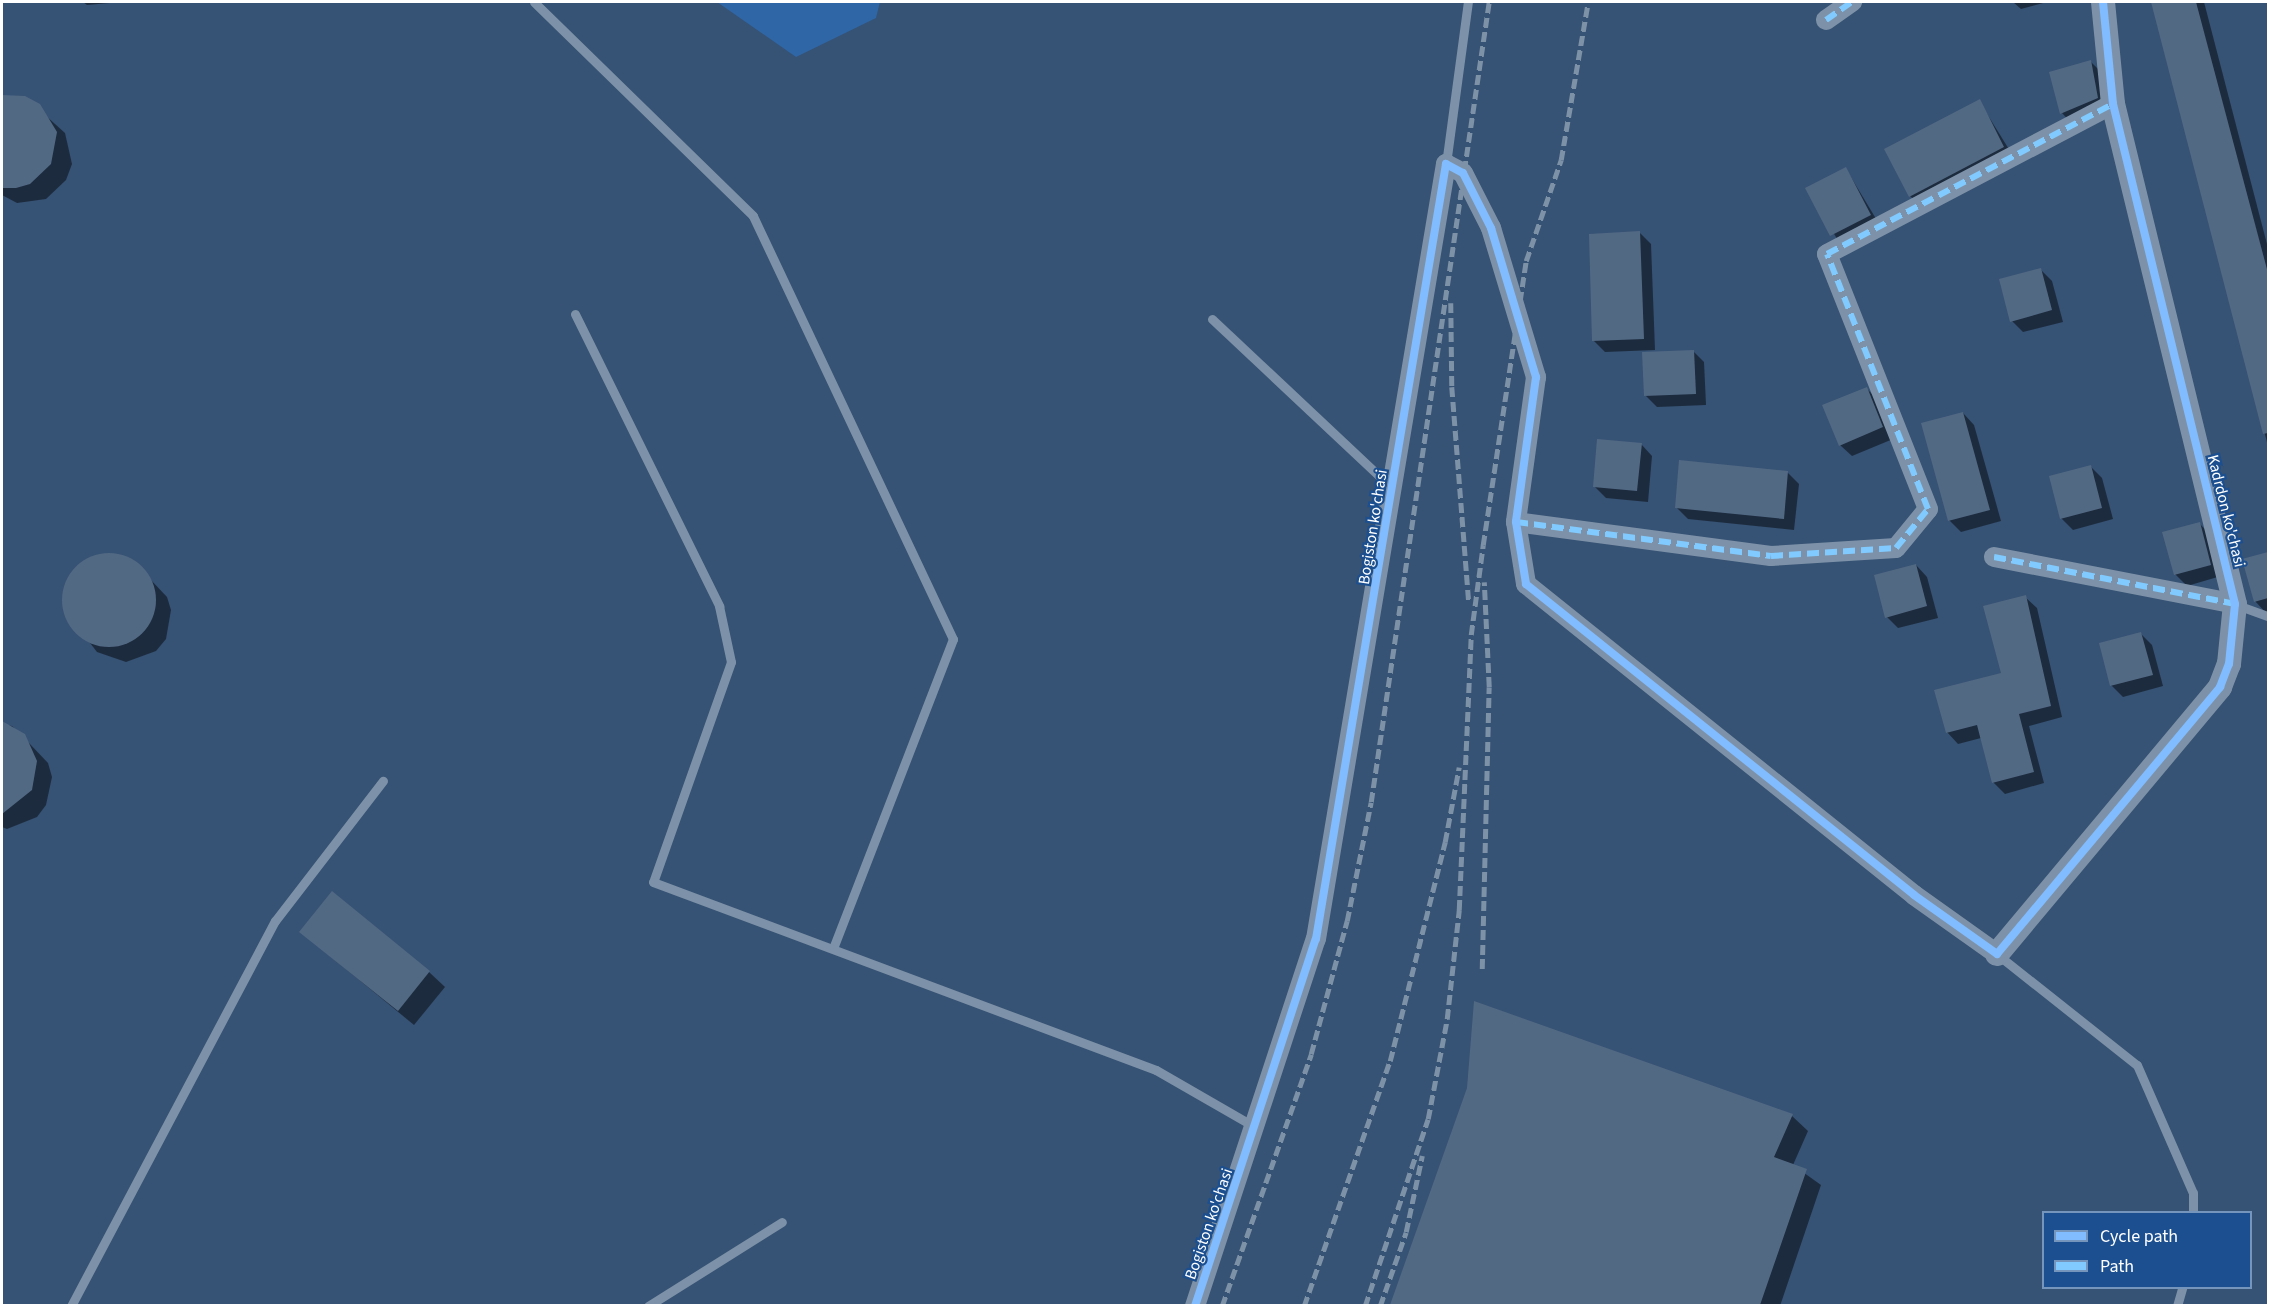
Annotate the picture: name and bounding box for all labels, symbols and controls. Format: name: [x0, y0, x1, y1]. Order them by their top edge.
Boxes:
street label: Kadrdon ko'chasi: [2203, 453, 2249, 569]
street label: Bogiston ko'chasi: [1354, 468, 1392, 586]
street label: Bogiston ko'chasi: [1181, 1166, 1237, 1282]
legend: [2042, 1211, 2252, 1289]
text: Cycle path: [2100, 1224, 2178, 1249]
text: Path: [2100, 1254, 2134, 1279]

